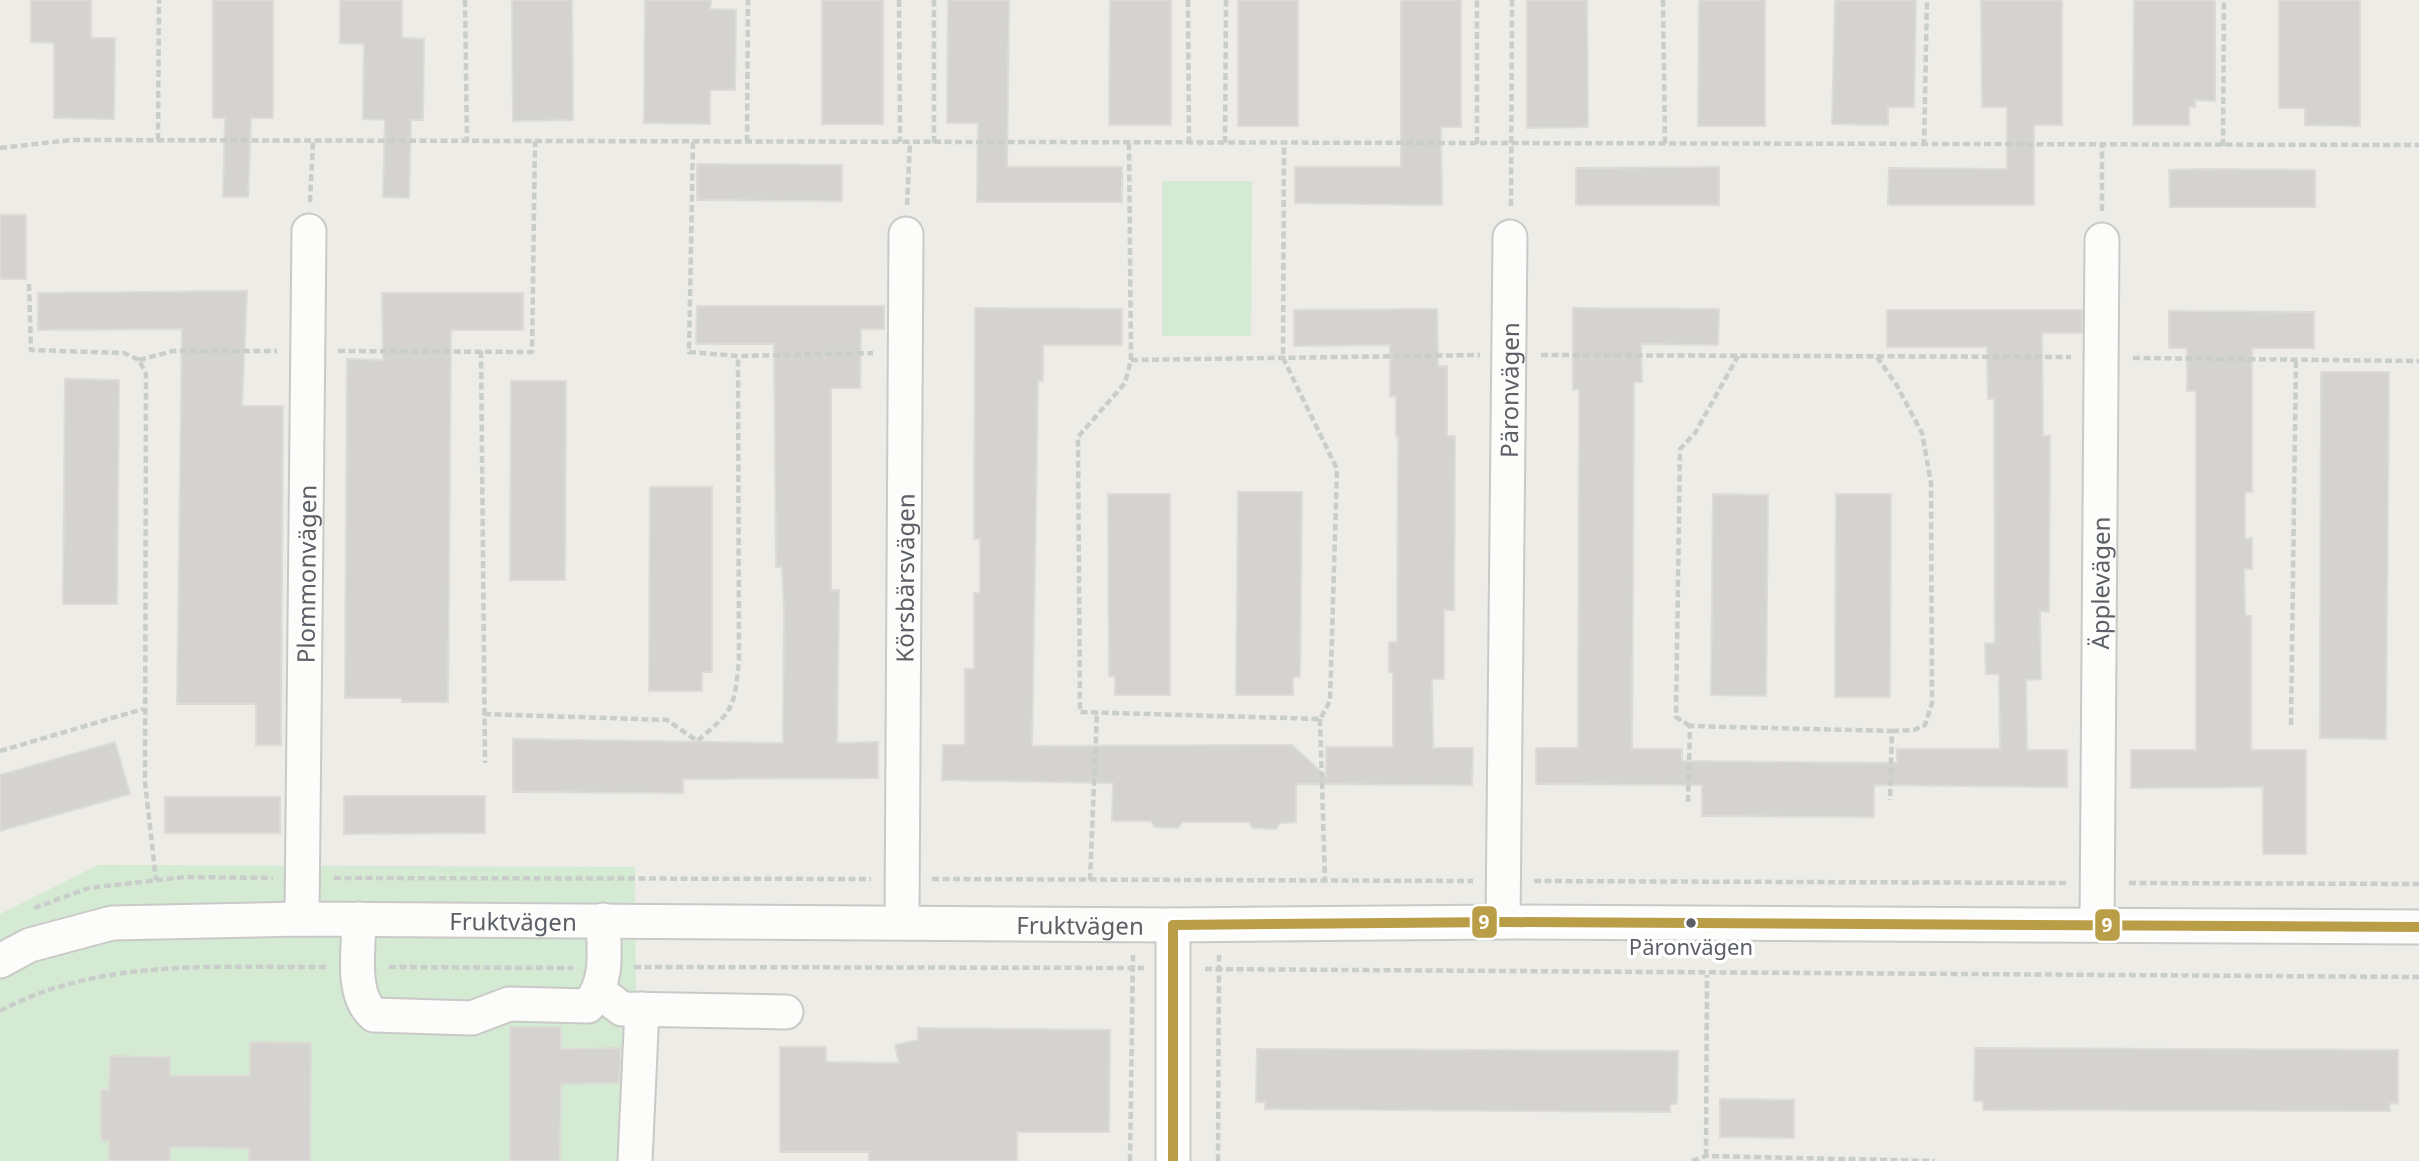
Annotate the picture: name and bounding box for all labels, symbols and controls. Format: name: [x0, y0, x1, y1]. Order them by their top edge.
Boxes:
street label: Päronvägen: [1491, 322, 1526, 458]
street label: Plommonvägen: [288, 485, 323, 663]
street label: Körsbärsvägen: [887, 493, 921, 663]
street label: Äpplevägen: [2083, 516, 2116, 650]
street label: Fruktvägen: [449, 904, 577, 937]
line badge: 9: [1471, 905, 1498, 939]
street label: Fruktvägen: [1016, 907, 1144, 941]
line badge: 9: [2094, 908, 2121, 942]
text: 9: [1479, 909, 1490, 935]
text: 9: [2102, 912, 2113, 938]
marker: Päronvägen: [1684, 916, 1698, 930]
place label: Päronvägen: [1629, 931, 1753, 961]

